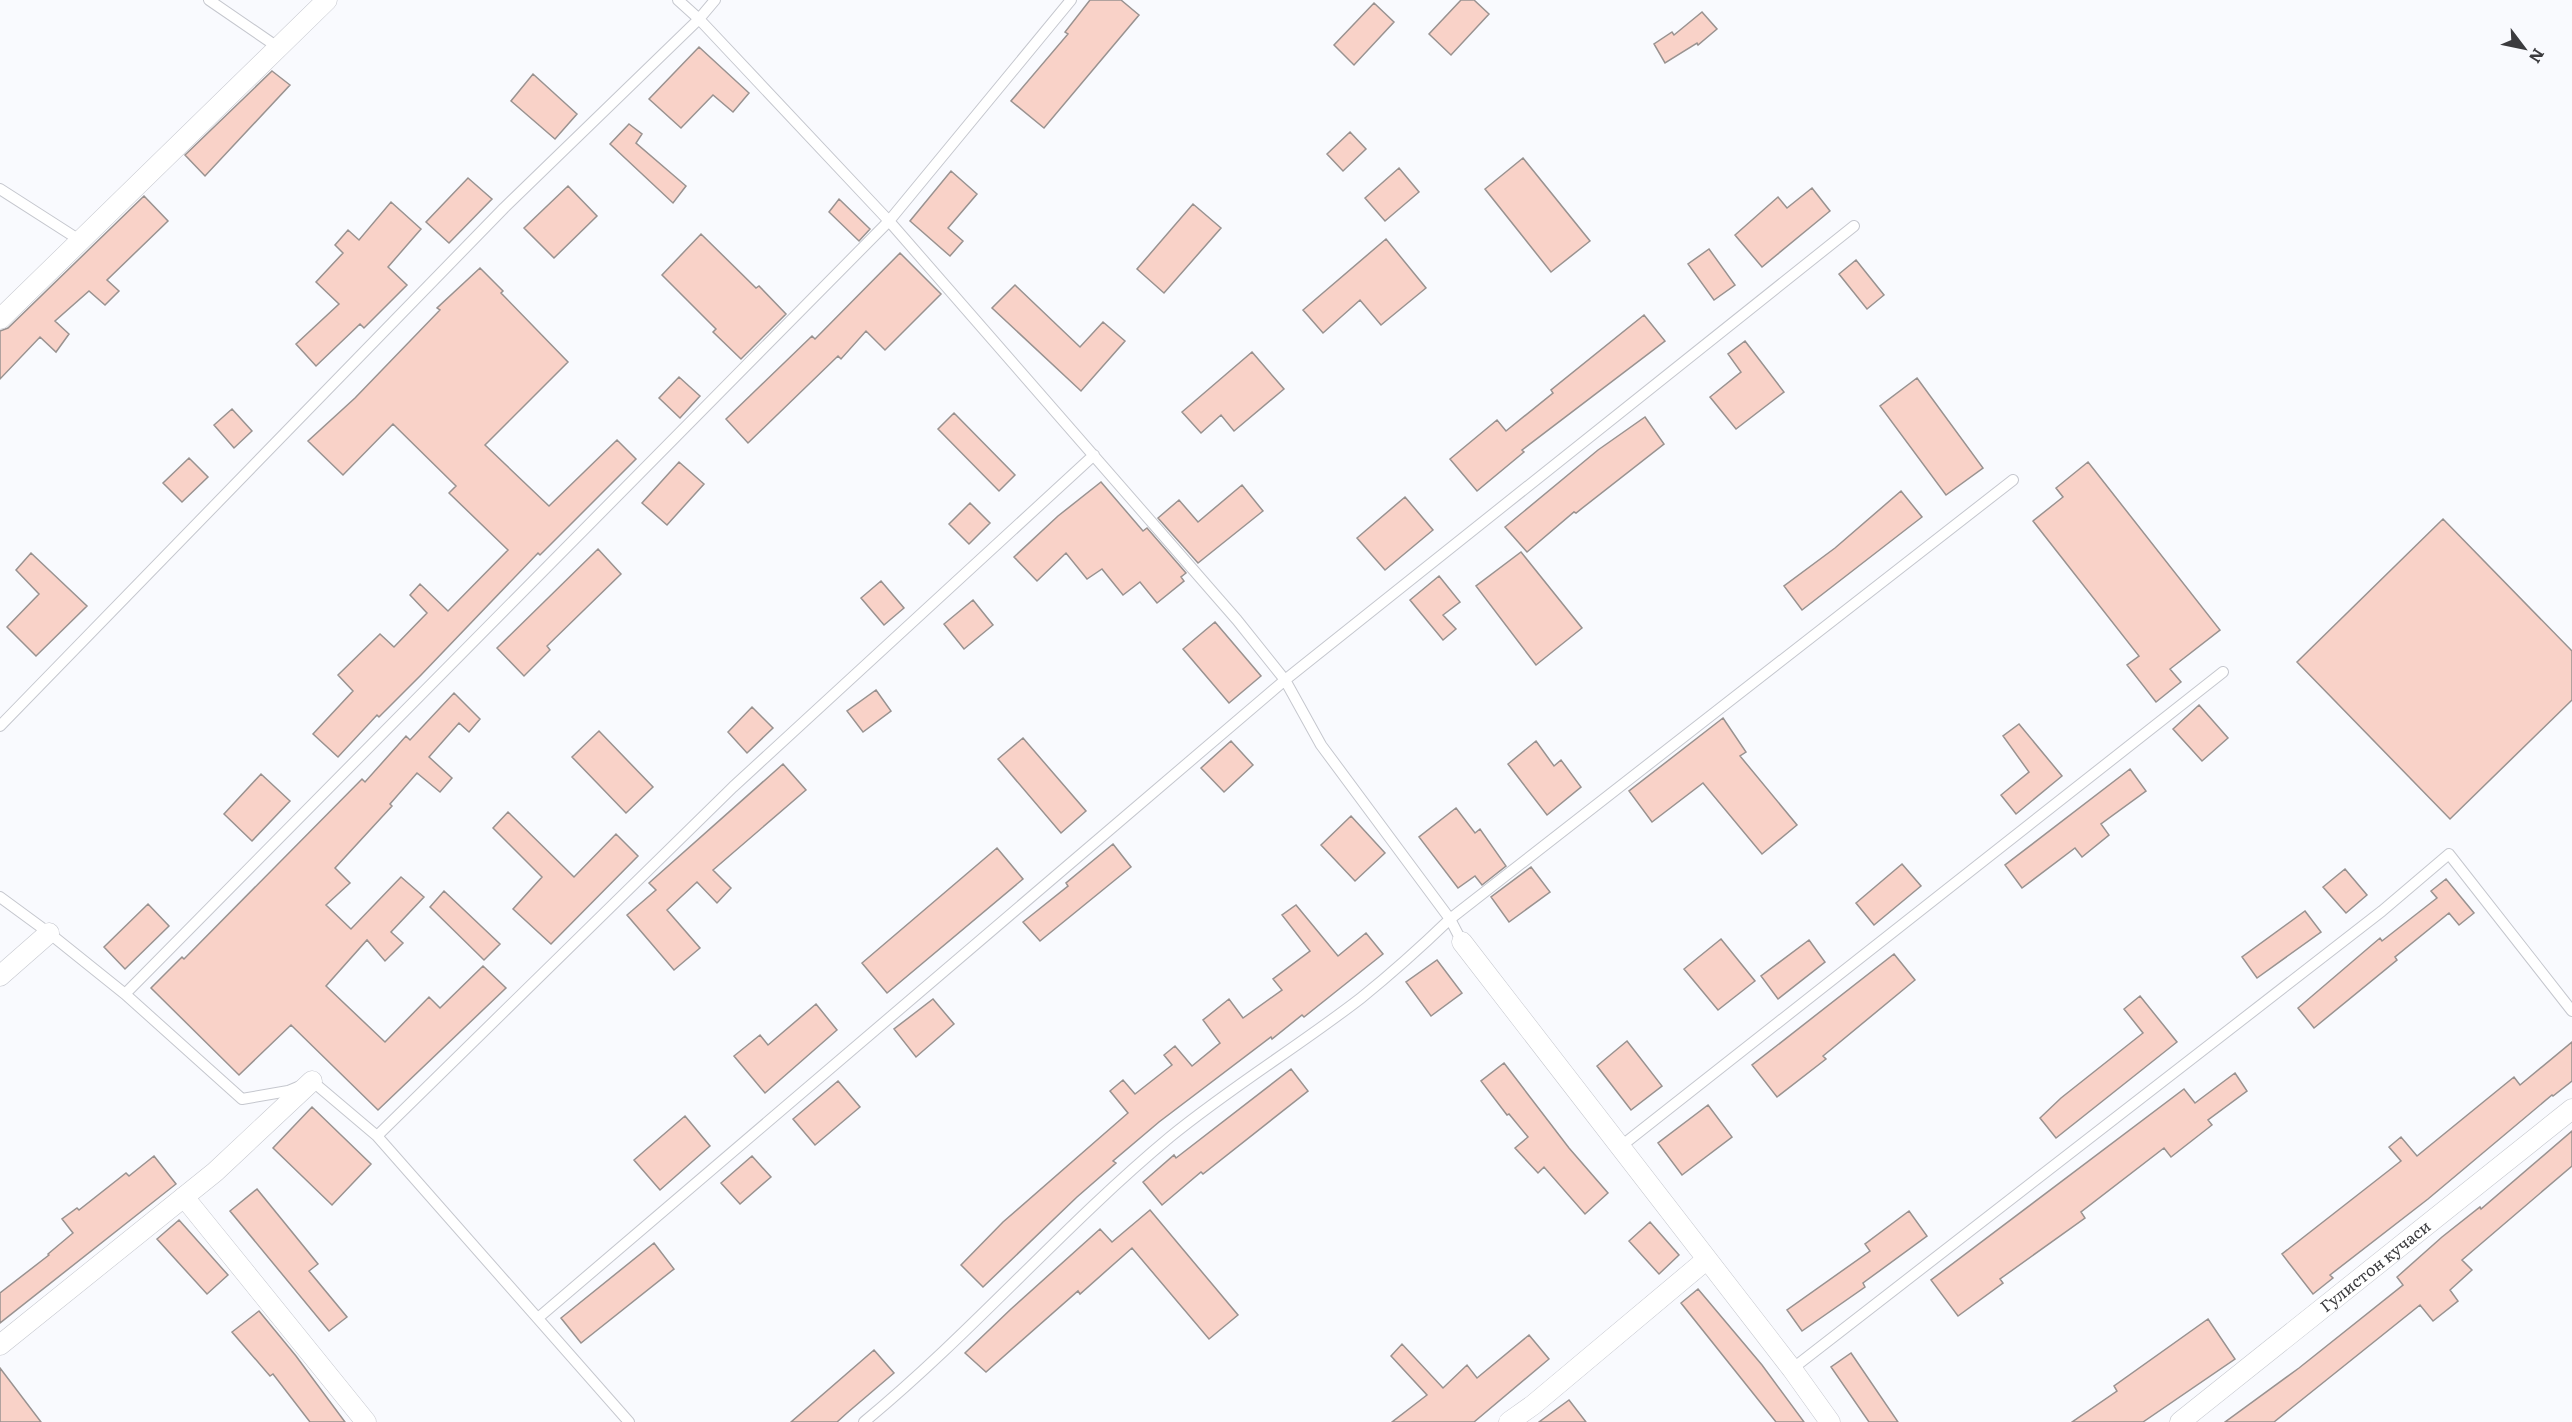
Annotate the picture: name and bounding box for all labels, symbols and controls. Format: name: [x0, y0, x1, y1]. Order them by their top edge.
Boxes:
north arrow: [2494, 18, 2554, 78]
text: N: [2524, 44, 2551, 69]
street label: Гулистон кучаси: [2314, 1213, 2435, 1317]

